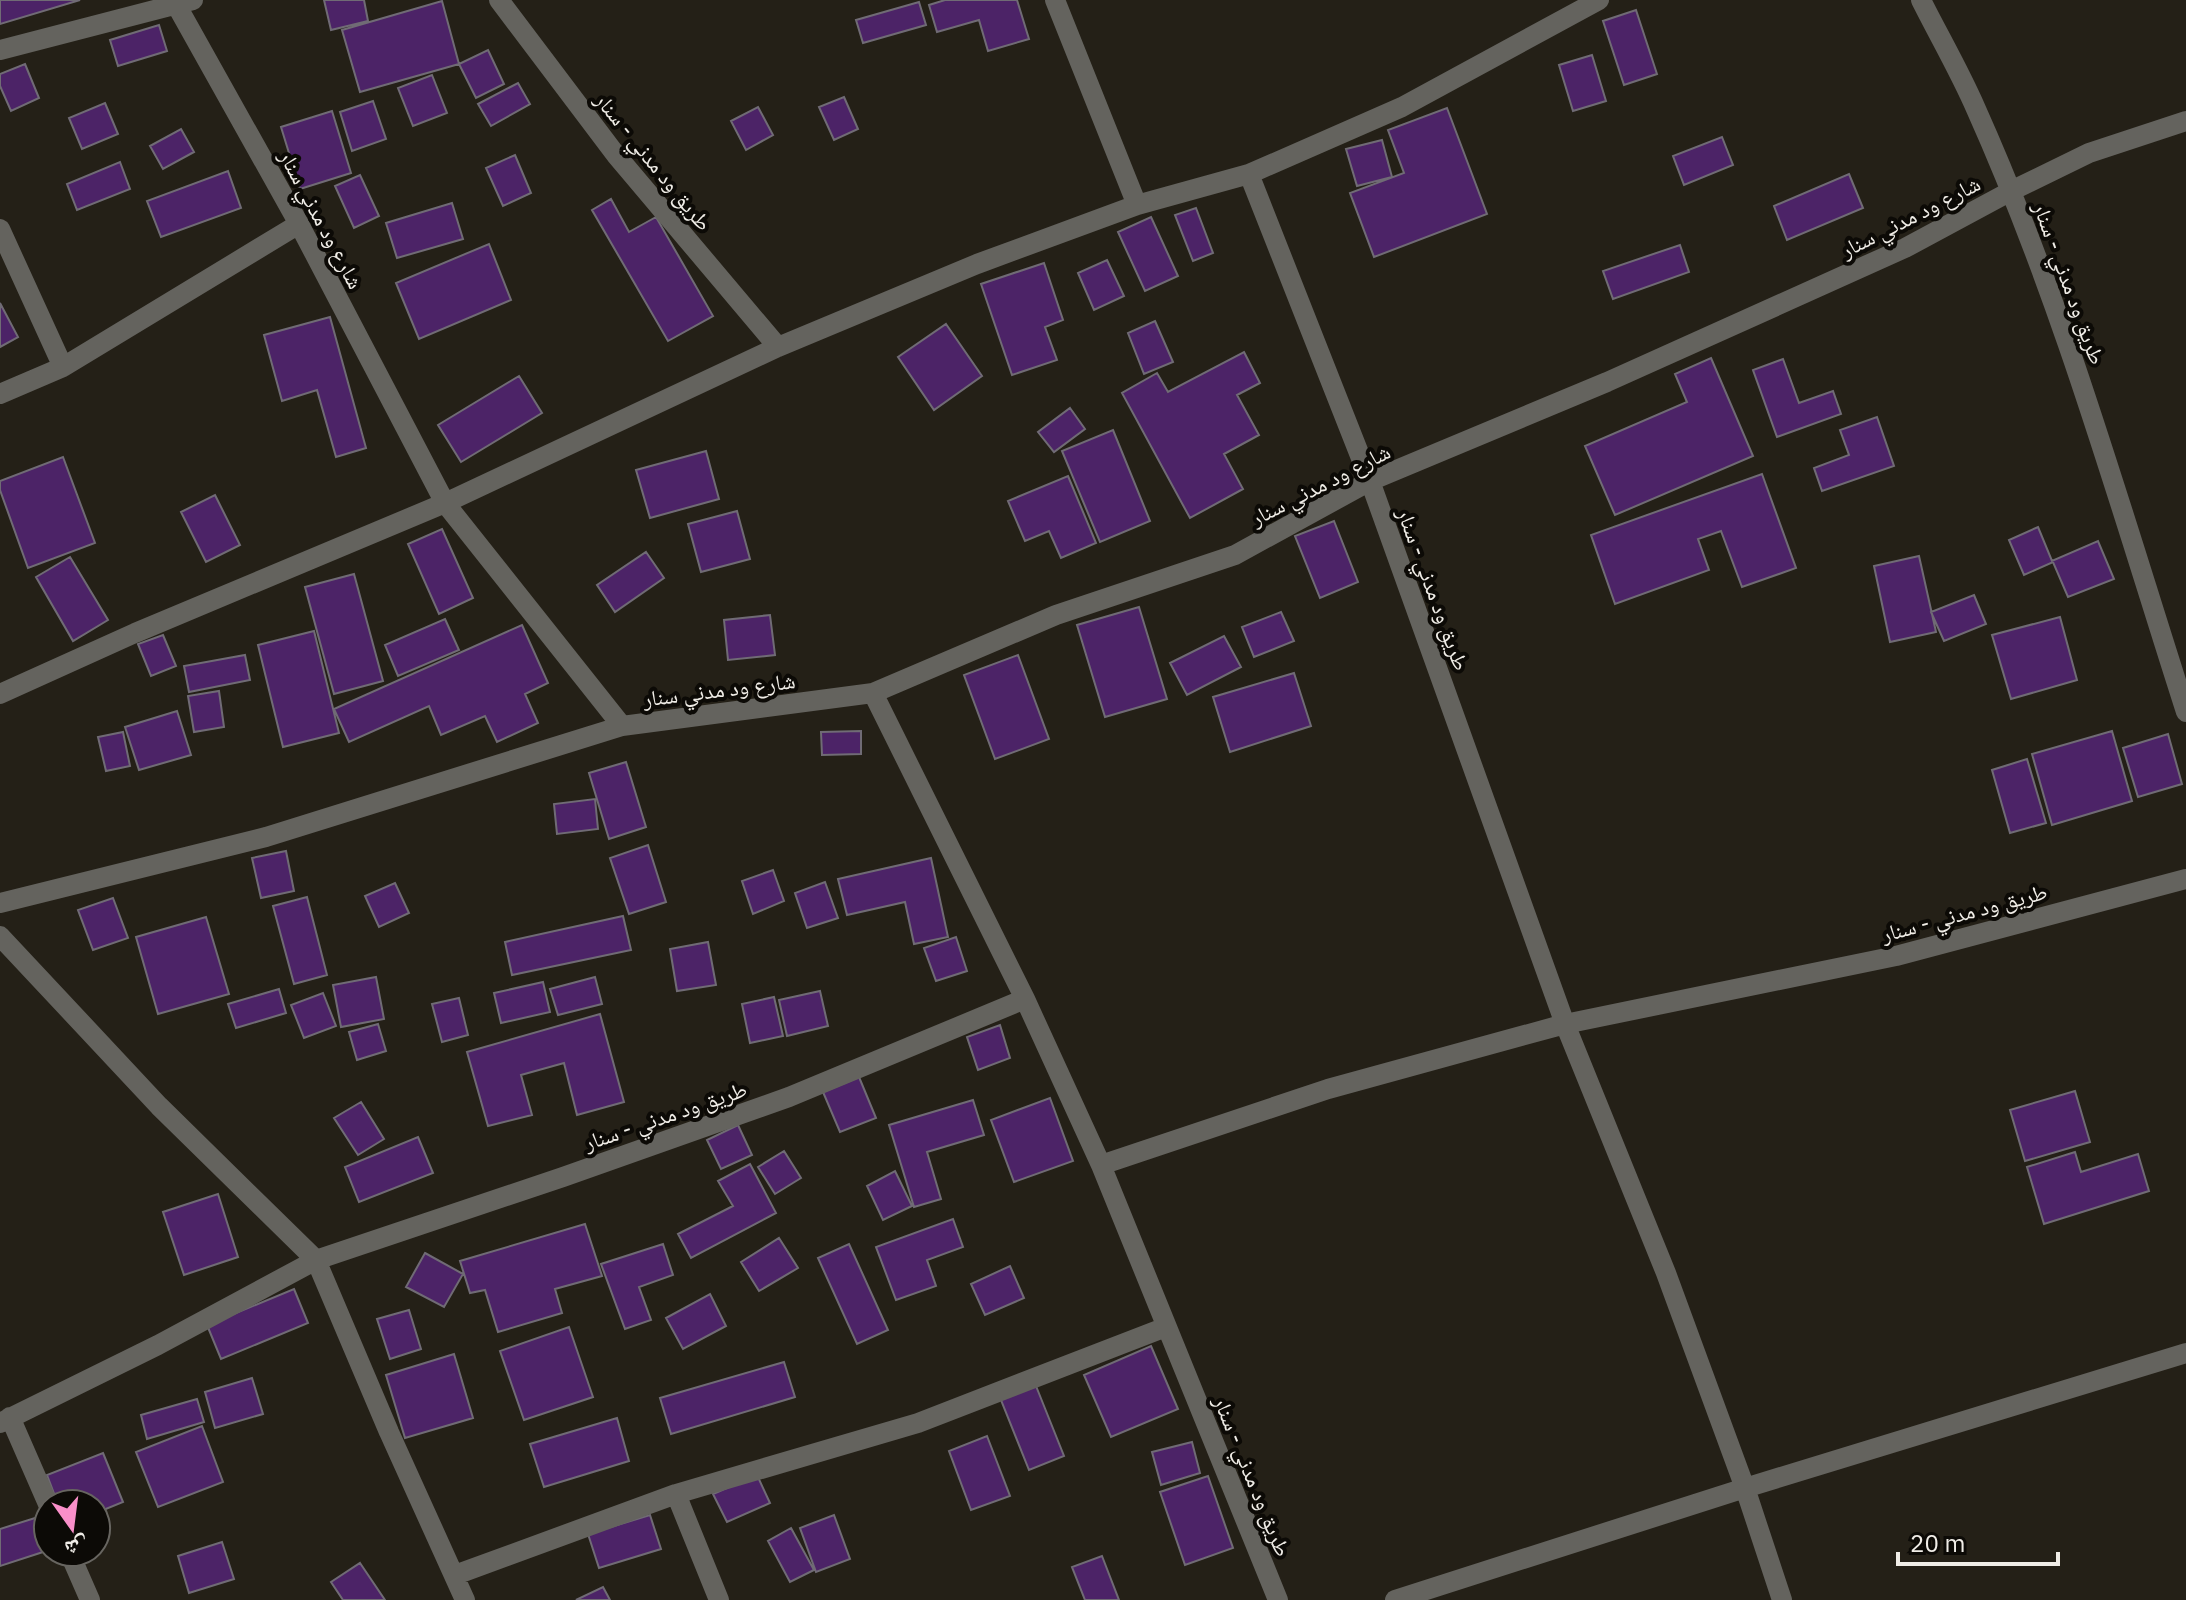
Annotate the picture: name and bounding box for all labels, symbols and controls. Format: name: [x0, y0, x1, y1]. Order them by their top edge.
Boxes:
street label: طريق ود مدني - سنار: [586, 85, 719, 239]
street label: شارع ود مدني سنار: [270, 144, 371, 295]
street label: شارع ود مدني سنار: [1834, 168, 1987, 267]
street label: طريق ود مدني - سنار: [2023, 197, 2113, 369]
street label: شارع ود مدني سنار: [1244, 436, 1397, 535]
street label: طريق ود مدني - سنار: [1387, 503, 1477, 675]
street label: شارع ود مدني سنار: [640, 665, 797, 716]
street label: طريق ود مدني - سنار: [1877, 876, 2051, 952]
street label: طريق ود مدني - سنار: [579, 1074, 752, 1160]
street label: طريق ود مدني - سنار: [1204, 1391, 1298, 1562]
north arrow: [32, 1488, 112, 1568]
scale bar: [1898, 1516, 2058, 1566]
text: 20 m: [1910, 1527, 1965, 1559]
text: ش: [62, 1531, 92, 1565]

